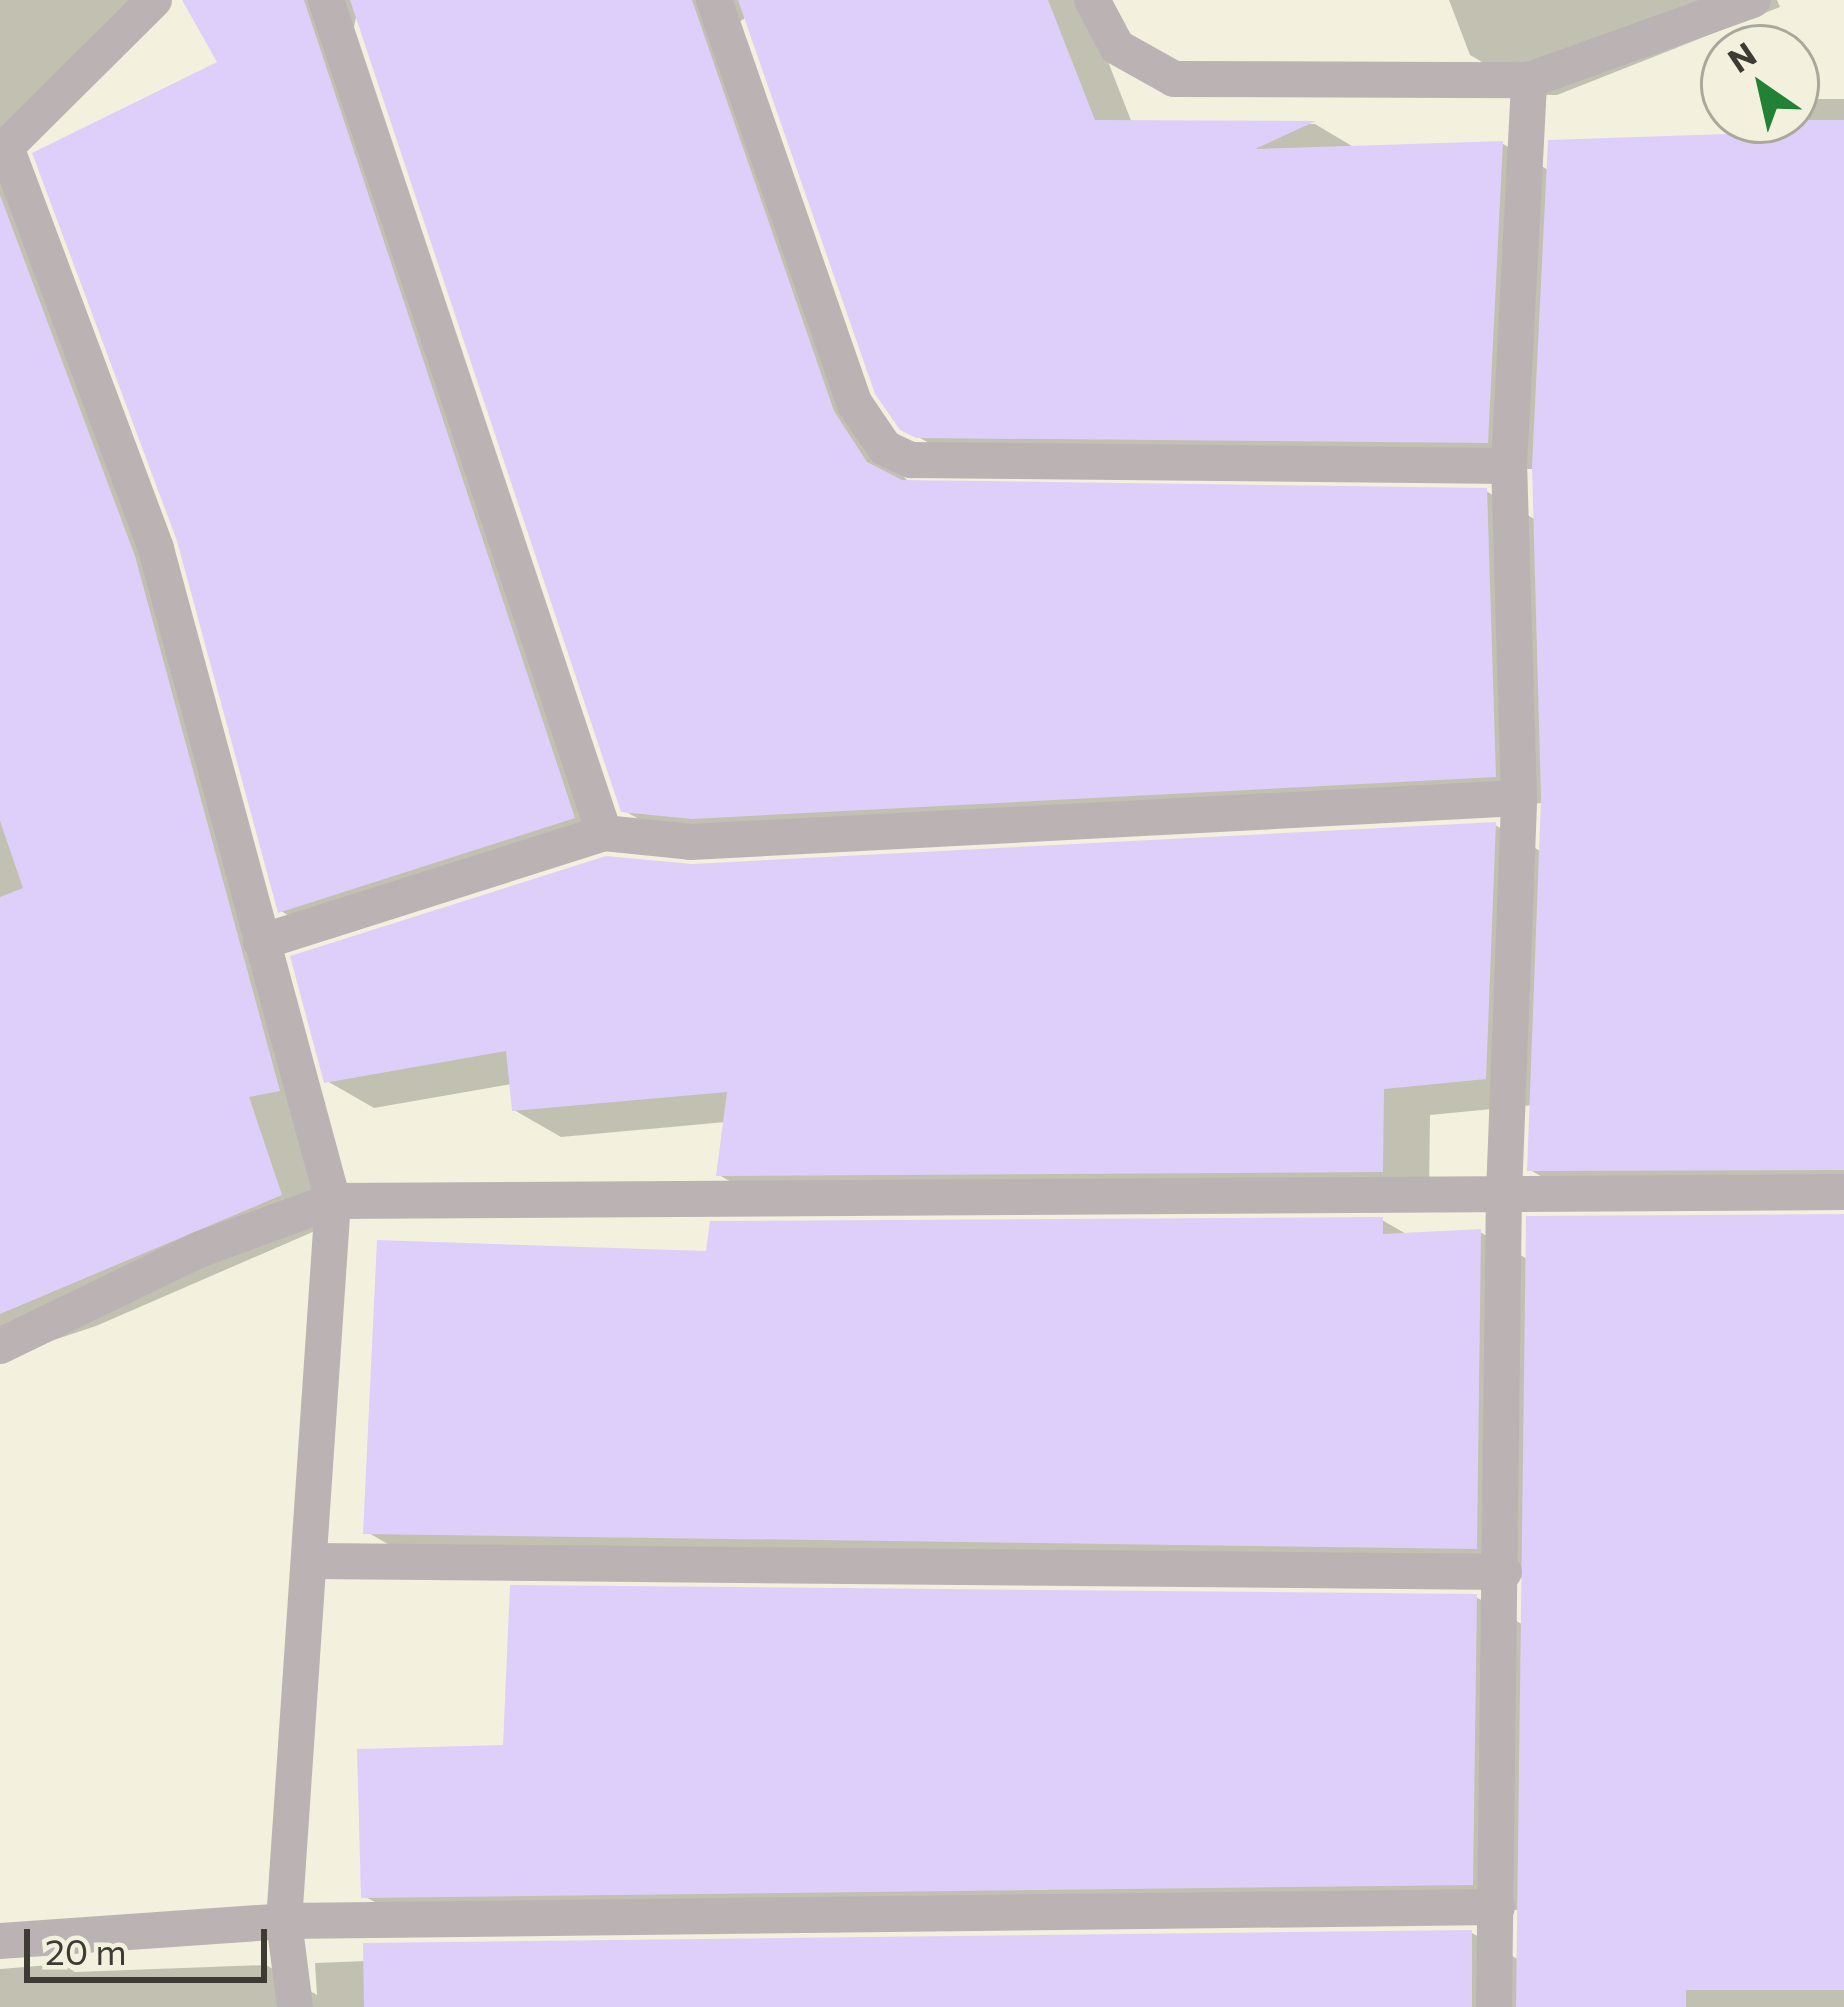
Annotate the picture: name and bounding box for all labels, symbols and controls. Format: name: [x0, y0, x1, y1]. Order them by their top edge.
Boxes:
north arrow: [1700, 24, 1820, 144]
text: N: [1720, 32, 1763, 80]
scale bar: [30, 1905, 273, 1979]
text: 20 m: [45, 1928, 127, 1972]

